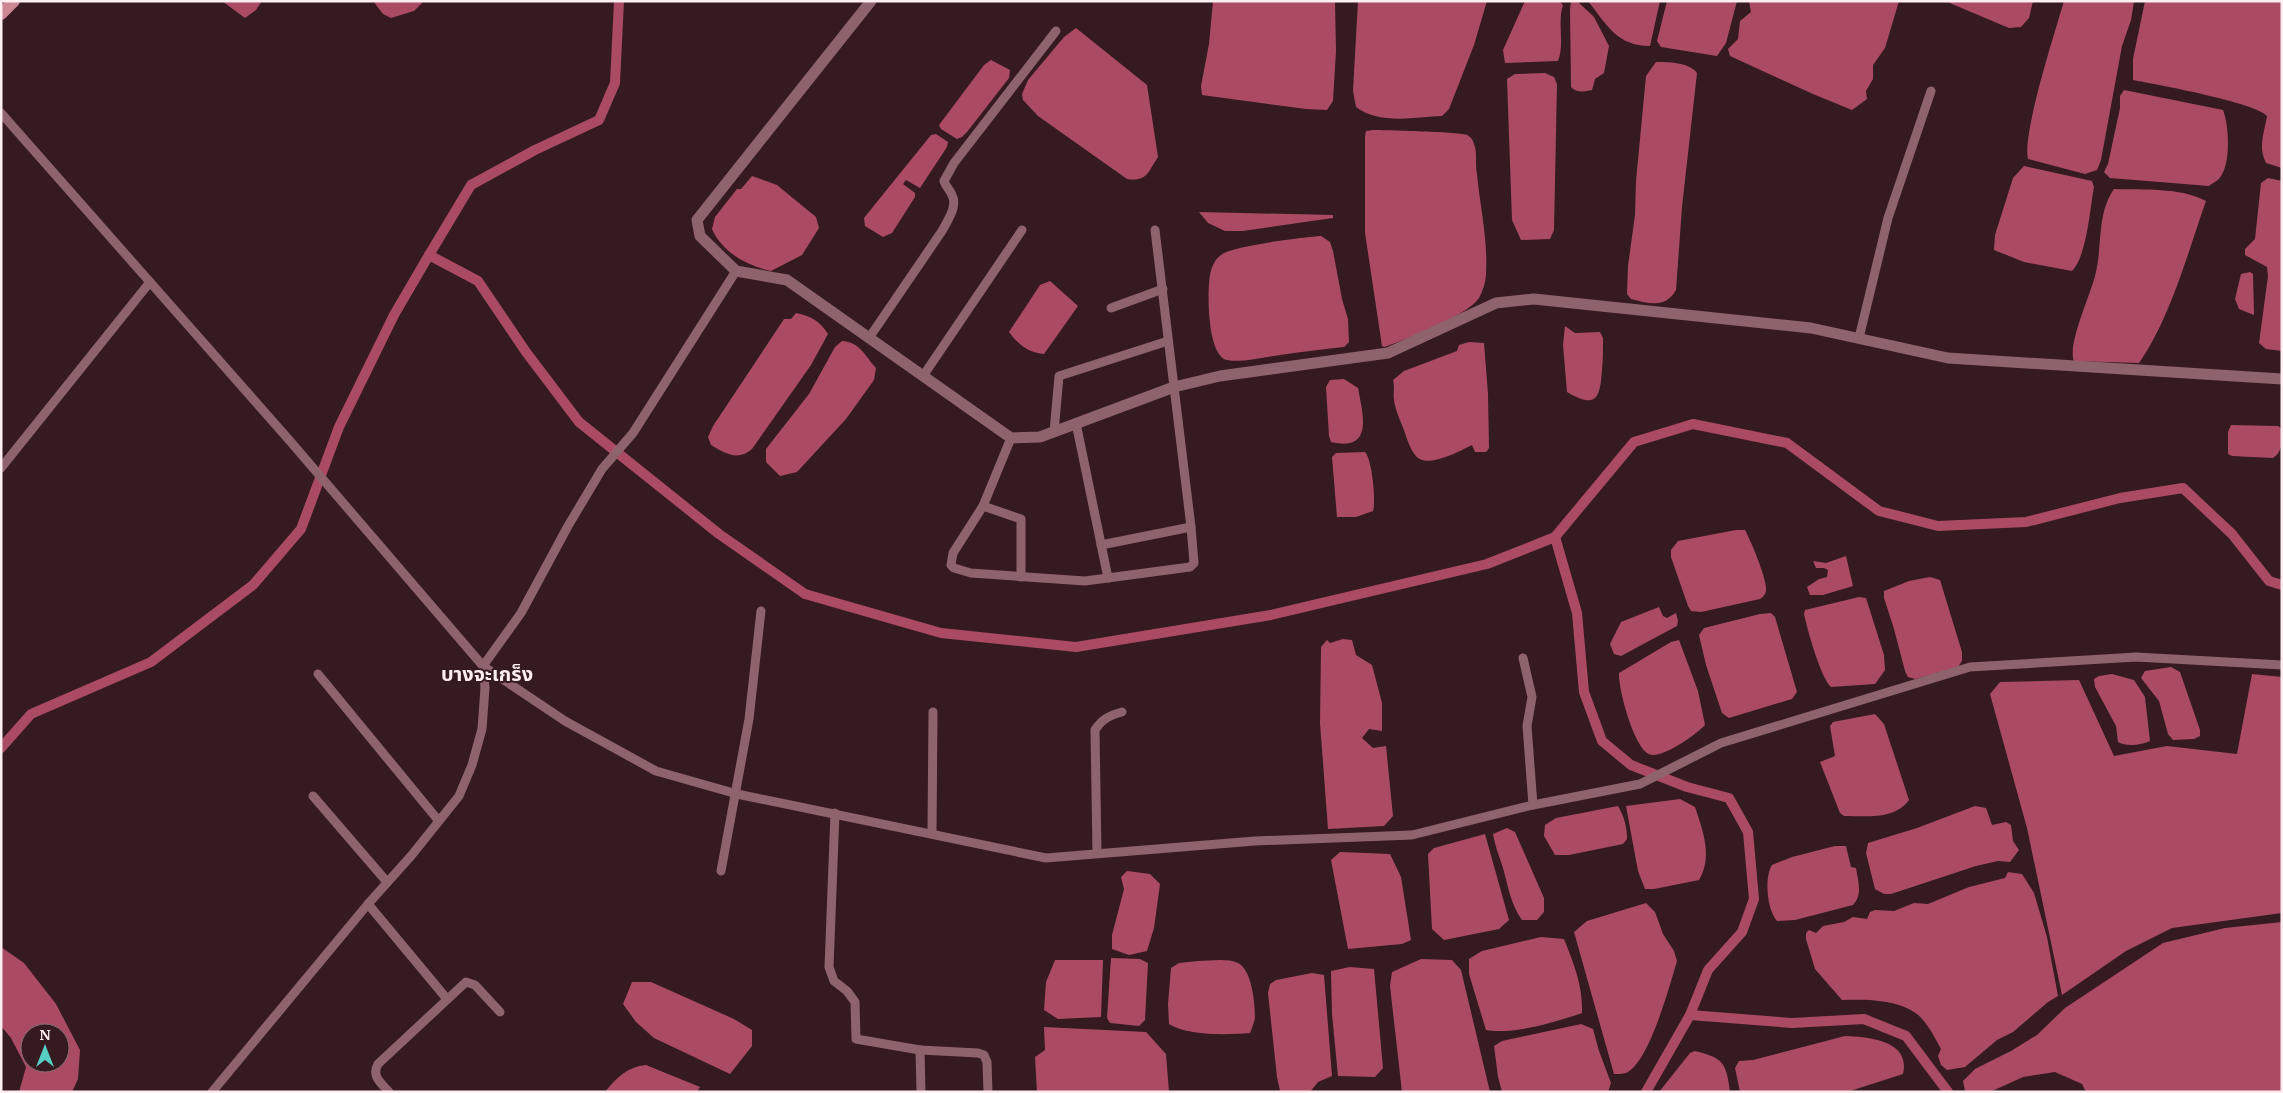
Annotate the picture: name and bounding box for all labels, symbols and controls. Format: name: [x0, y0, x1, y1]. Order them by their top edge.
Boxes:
district label: บางจะเกร็ง: [441, 661, 533, 686]
north arrow: [20, 1023, 70, 1073]
text: N: [39, 1026, 51, 1044]

